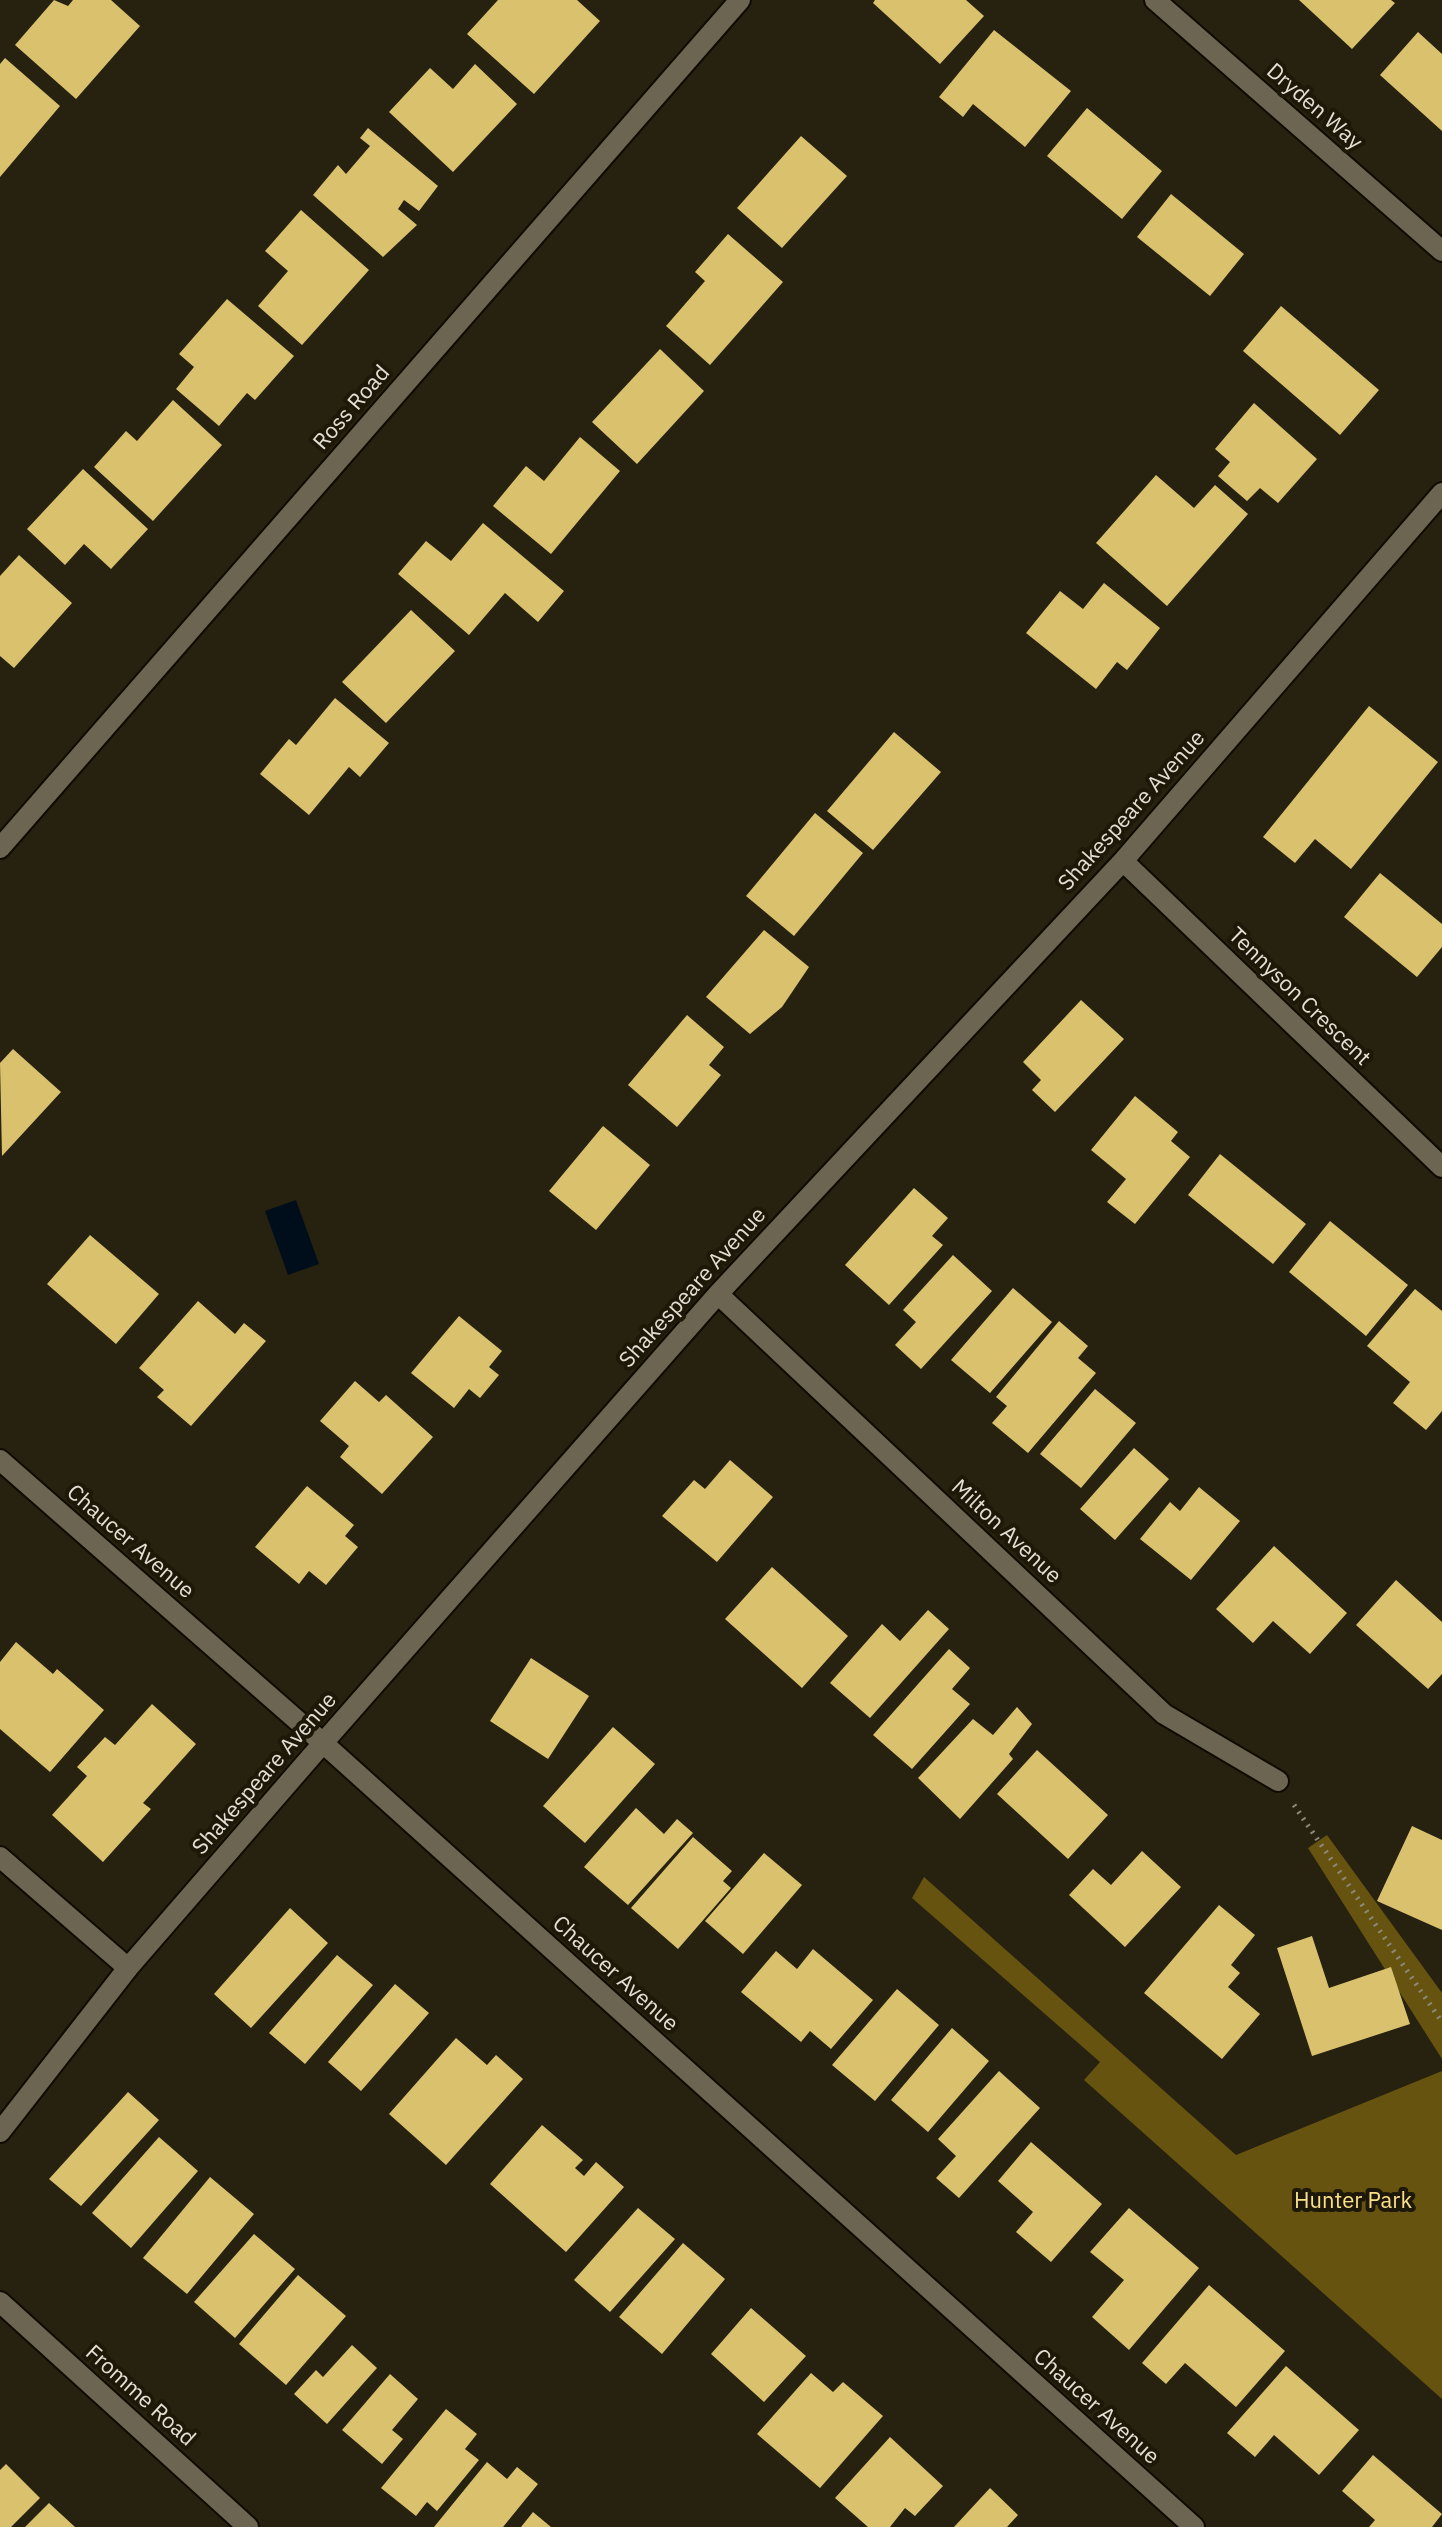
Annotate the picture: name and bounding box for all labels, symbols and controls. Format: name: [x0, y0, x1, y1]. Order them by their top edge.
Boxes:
street label: Dryden Way: [1261, 58, 1367, 156]
street label: Ross Road: [308, 360, 396, 456]
street label: Shakespeare Avenue: [1053, 726, 1211, 896]
street label: Tennyson Crescent: [1222, 922, 1376, 1072]
street label: Shakespeare Avenue: [614, 1203, 772, 1373]
street label: Milton Avenue: [946, 1474, 1066, 1590]
street label: Chaucer Avenue: [61, 1480, 199, 1604]
street label: Shakespeare Avenue: [187, 1687, 343, 1861]
street label: Chaucer Avenue: [547, 1911, 683, 2037]
park label: Hunter Park: [1294, 2189, 1412, 2215]
street label: Fromme Road: [80, 2340, 200, 2452]
street label: Chaucer Avenue: [1028, 2344, 1164, 2470]

